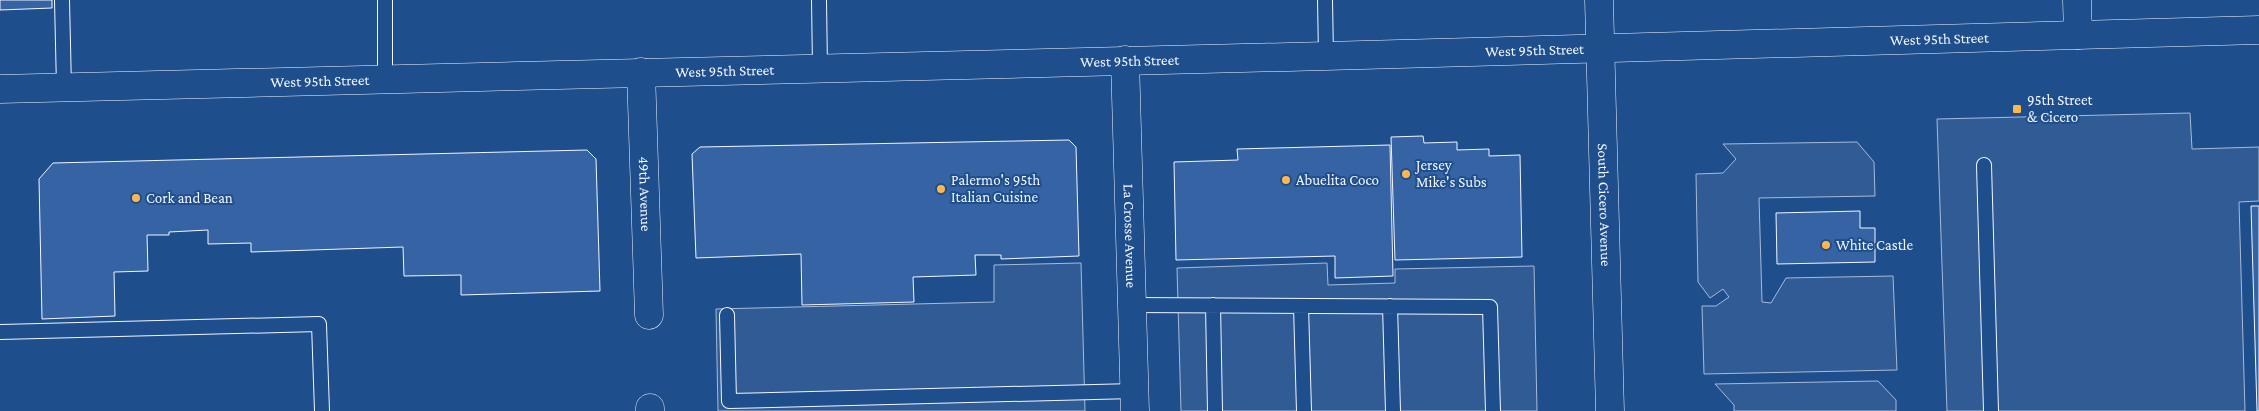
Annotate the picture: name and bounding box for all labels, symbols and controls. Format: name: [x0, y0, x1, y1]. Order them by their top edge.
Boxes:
street label: West 95th Street: [1890, 30, 1990, 48]
street label: West 95th Street: [1485, 41, 1585, 60]
street label: West 95th Street: [1080, 52, 1180, 70]
street label: West 95th Street: [675, 62, 775, 80]
street label: West 95th Street: [270, 72, 371, 90]
place label: 95th Street & Cicero: [2027, 92, 2093, 125]
marker: 95th Street & Cicero: [2011, 103, 2023, 115]
street label: South Cicero Avenue: [1595, 143, 1614, 267]
street label: 49th Avenue: [636, 156, 654, 232]
place label: Jersey Mike's Subs: [1414, 157, 1487, 190]
marker: Jersey Mike's Subs: [1400, 168, 1412, 180]
place label: Palermo's 95th Italian Cuisine: [951, 172, 1040, 205]
place label: Abuelita Coco: [1296, 172, 1379, 188]
marker: Abuelita Coco: [1280, 174, 1292, 186]
marker: Palermo's 95th Italian Cuisine: [935, 183, 947, 195]
street label: La Crosse Avenue: [1121, 184, 1140, 289]
place label: Cork and Bean: [146, 190, 233, 206]
marker: Cork and Bean: [130, 192, 142, 204]
place label: White Castle: [1836, 237, 1914, 253]
marker: White Castle: [1820, 239, 1832, 251]

